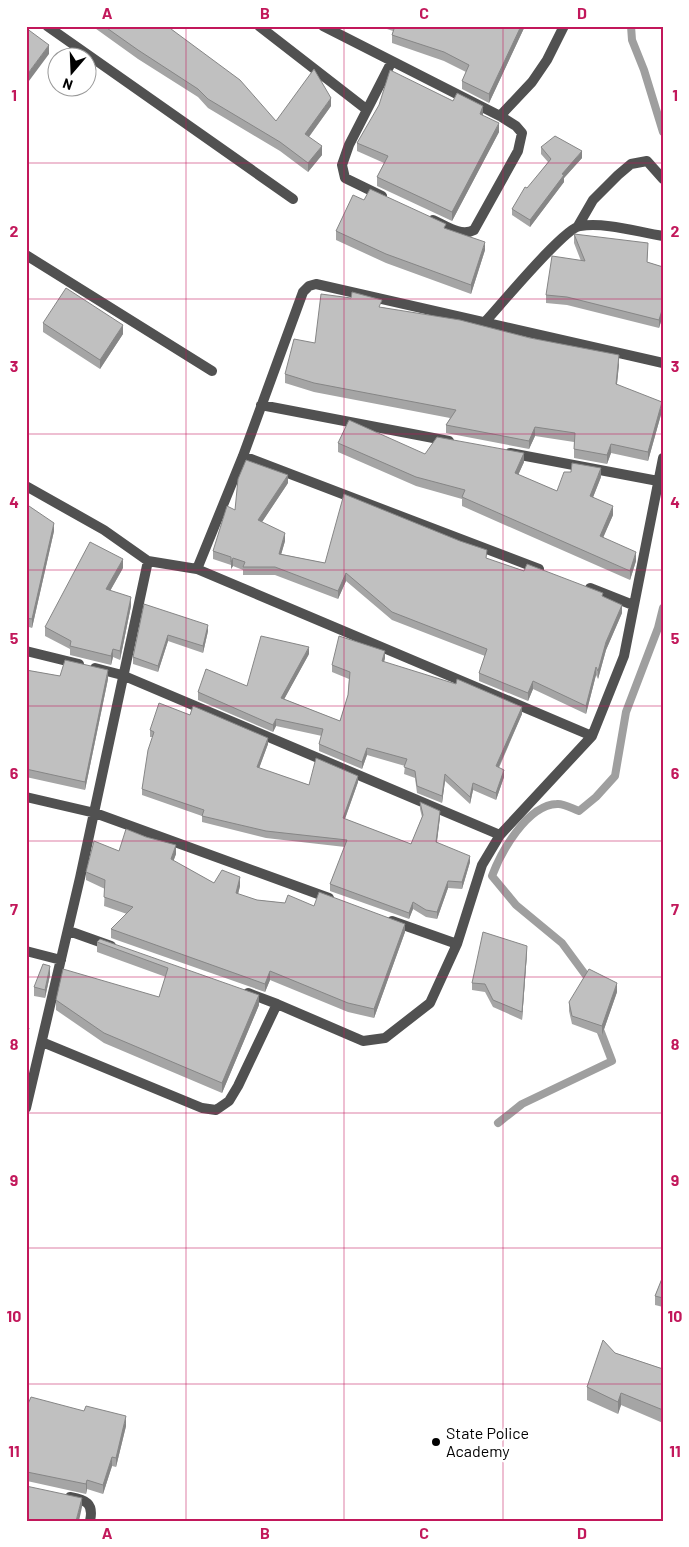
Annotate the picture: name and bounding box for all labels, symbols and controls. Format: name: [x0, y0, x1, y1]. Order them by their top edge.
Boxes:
text: A: [102, 3, 113, 22]
text: B: [260, 3, 270, 22]
text: C: [419, 3, 429, 22]
text: D: [577, 3, 587, 22]
north arrow: [48, 48, 98, 98]
text: N: [60, 75, 75, 94]
text: 1: [11, 85, 17, 104]
text: 1: [672, 85, 678, 104]
text: 2: [10, 221, 19, 240]
text: 2: [671, 221, 680, 240]
text: 3: [10, 356, 18, 375]
text: 3: [671, 356, 679, 375]
text: 4: [9, 492, 19, 511]
text: 4: [670, 492, 680, 511]
text: 5: [10, 628, 19, 647]
text: 5: [671, 628, 680, 647]
text: 6: [10, 763, 19, 782]
text: 6: [671, 763, 680, 782]
text: 7: [10, 899, 18, 918]
text: 7: [671, 899, 679, 918]
text: 8: [10, 1034, 19, 1053]
text: 8: [671, 1034, 680, 1053]
text: 9: [10, 1170, 18, 1189]
text: 9: [671, 1170, 679, 1189]
text: 10: [7, 1306, 21, 1325]
text: 10: [668, 1306, 682, 1325]
place label: State Police Academy: [446, 1423, 529, 1460]
marker: State Police Academy: [430, 1436, 442, 1448]
text: 11: [8, 1441, 20, 1460]
text: 11: [669, 1441, 681, 1460]
text: A: [102, 1523, 113, 1542]
text: B: [260, 1523, 270, 1542]
text: C: [419, 1523, 429, 1542]
text: D: [577, 1523, 587, 1542]

